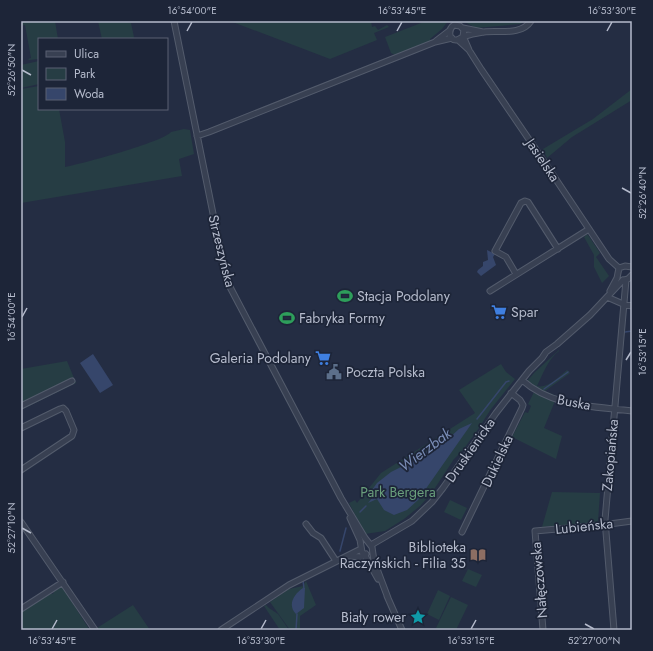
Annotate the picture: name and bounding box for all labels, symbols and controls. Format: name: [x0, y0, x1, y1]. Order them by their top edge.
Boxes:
text: 16°54'00"E: [167, 3, 217, 18]
text: 16°53'45"E: [378, 3, 426, 18]
text: 16°53'30"E: [588, 3, 636, 18]
legend: [38, 38, 168, 110]
text: 52°26'50"N: [4, 44, 19, 96]
text: Ulica: [74, 45, 99, 63]
text: Park: [74, 65, 96, 83]
text: Woda: [74, 85, 104, 103]
street label: Jasielska: [520, 133, 565, 186]
text: 52°26'40"N: [635, 167, 650, 219]
street label: Strzeszyńska: [203, 213, 241, 289]
place label: Stacja Podolany: [357, 286, 451, 306]
sports icon: Stacja Podolany: [336, 287, 354, 305]
text: 16°54'00"E: [4, 292, 19, 342]
place label: Spar: [511, 302, 538, 322]
supermarket icon: Spar: [490, 303, 508, 321]
place label: Fabryka Formy: [299, 308, 386, 328]
sports icon: Fabryka Formy: [278, 309, 296, 327]
text: 16°53'15"E: [635, 328, 650, 376]
place label: Galeria Podolany: [210, 348, 312, 368]
supermarket icon: Galeria Podolany: [314, 349, 332, 367]
place label: Poczta Polska: [346, 362, 425, 382]
public building icon: Poczta Polska: [325, 363, 343, 381]
street label: Buska: [556, 389, 592, 415]
street label: Druskienicka: [440, 414, 500, 486]
street label: Zakopiańska: [597, 418, 623, 492]
water label: Wierzbak: [394, 423, 456, 477]
street label: Dukielska: [476, 432, 518, 490]
park label: Park Bergera: [360, 482, 436, 502]
text: 52°27'10"N: [4, 503, 19, 553]
street label: Lubieńska: [554, 513, 614, 539]
place label: Biblioteka Raczyńskich - Filia 35: [340, 537, 466, 573]
street label: Nałęczowska: [526, 541, 552, 619]
library icon: Biblioteka Raczyńskich - Filia 35: [469, 546, 487, 564]
place label: Biały rower: [341, 607, 406, 627]
place icon: Biały rower: [409, 608, 427, 626]
text: 16°53'45"E: [28, 633, 76, 648]
text: 16°53'30"E: [237, 633, 285, 648]
text: 16°53'15"E: [447, 633, 495, 648]
text: 52°27'00"N: [568, 633, 620, 648]

